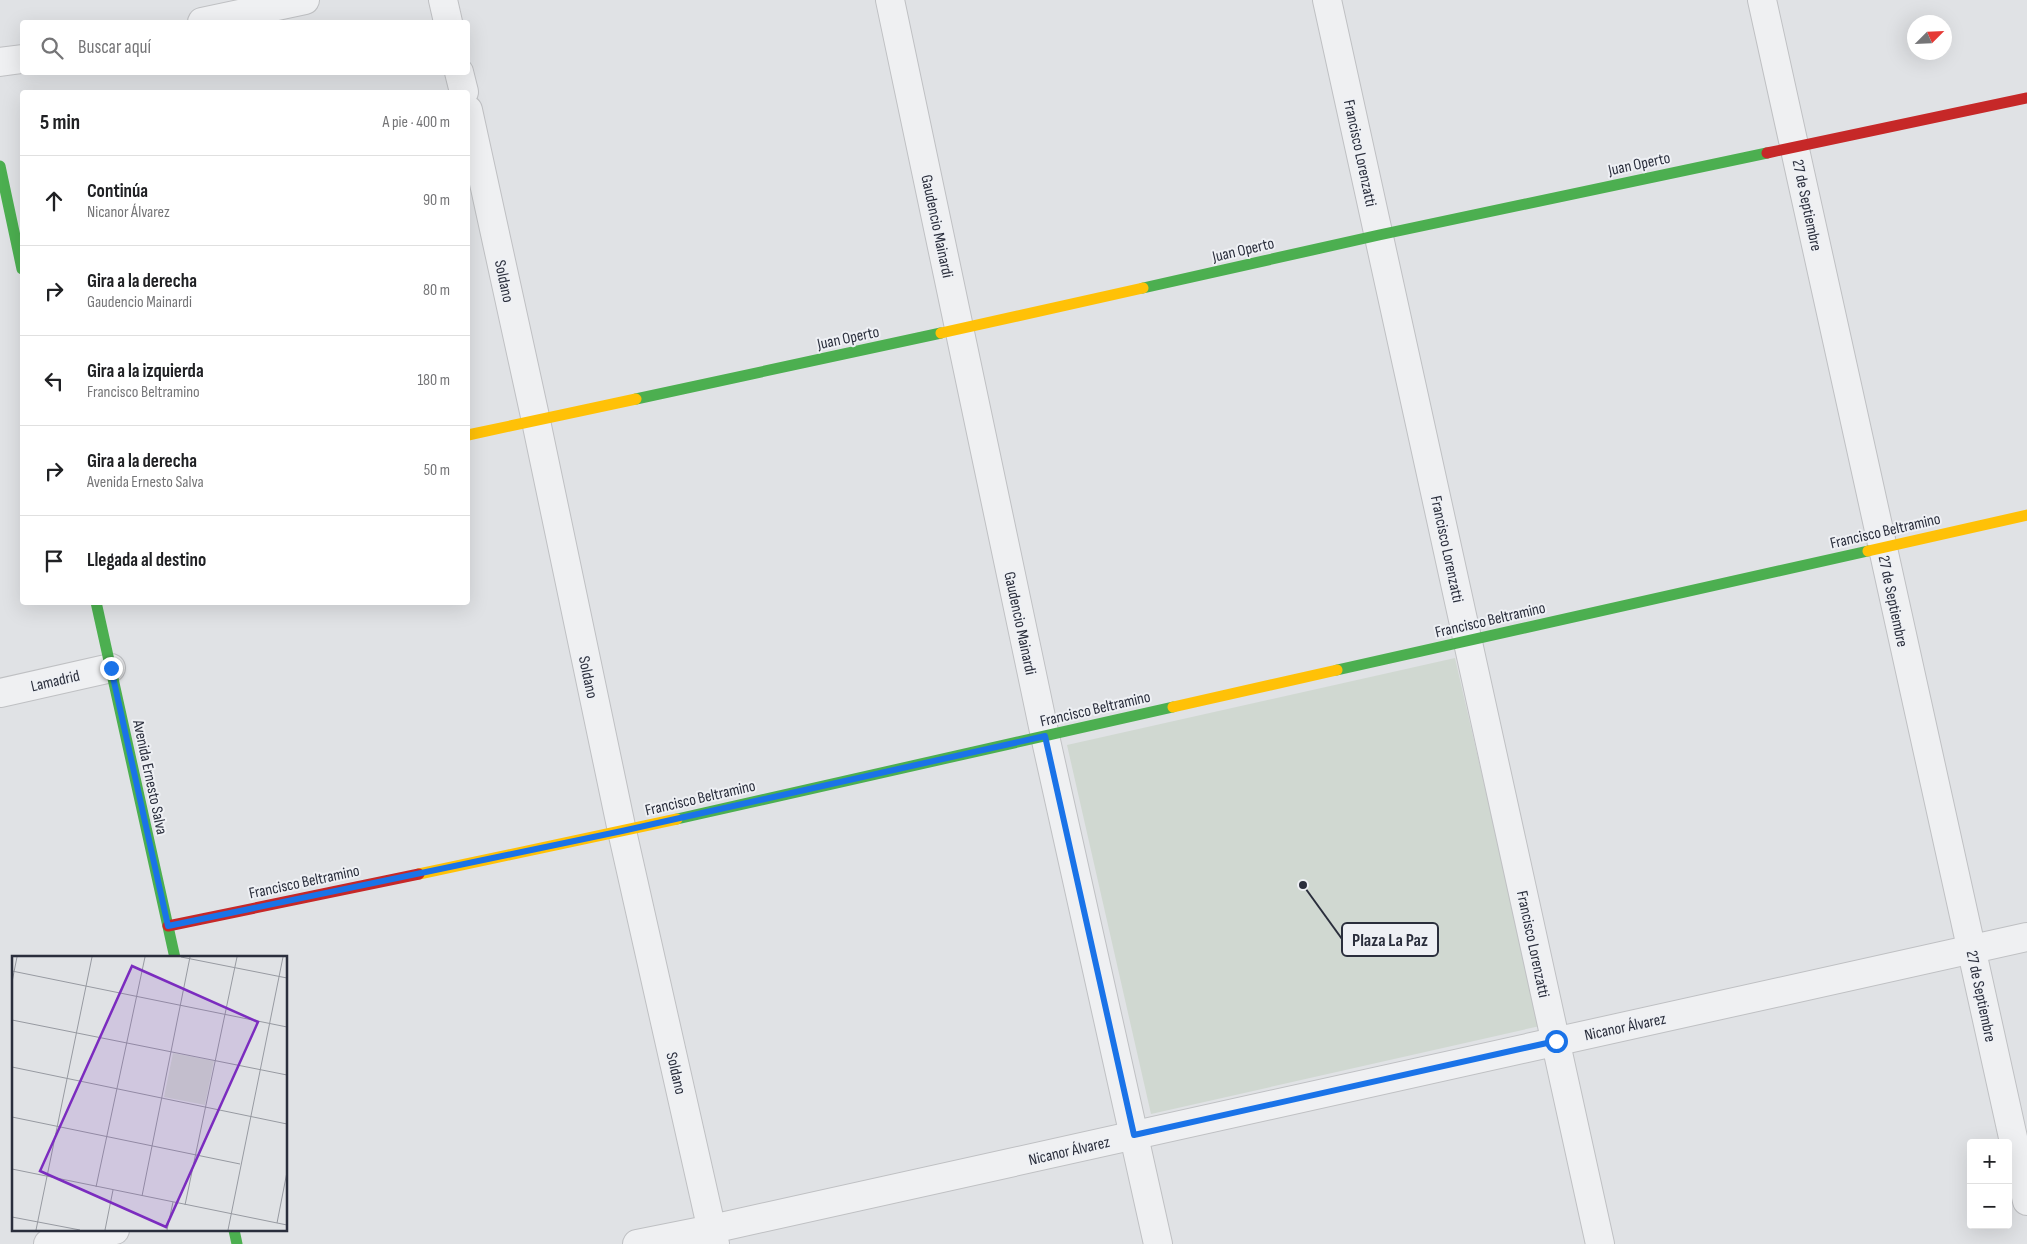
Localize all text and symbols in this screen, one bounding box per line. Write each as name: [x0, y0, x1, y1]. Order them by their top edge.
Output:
north arrow: [1907, 15, 1952, 60]
search box: [20, 20, 470, 75]
icon: search: [38, 34, 66, 62]
text: Buscar aquí: [78, 36, 151, 59]
street label: Francisco Lorenzatti: [1339, 98, 1380, 208]
text: 5 min: [40, 110, 80, 135]
text: A pie · 400 m: [383, 113, 450, 132]
street label: Juan Operto: [1606, 149, 1672, 180]
street label: 27 de Septiembre: [1788, 158, 1826, 253]
street label: Gaudencio Mainardi: [916, 173, 957, 280]
text: Continúa: [87, 180, 148, 203]
icon: ahead: [40, 187, 68, 215]
text: 90 m: [423, 191, 450, 210]
text: Nicanor Álvarez: [87, 203, 170, 222]
street label: Juan Operto: [1210, 234, 1276, 267]
street label: Soldano: [490, 258, 517, 304]
text: Gira a la derecha: [87, 270, 197, 293]
icon: right: [40, 277, 68, 305]
text: 80 m: [423, 281, 450, 300]
text: Gaudencio Mainardi: [87, 293, 192, 312]
street label: Juan Operto: [815, 323, 881, 354]
text: Gira a la izquierda: [87, 360, 204, 383]
icon: left: [40, 367, 68, 395]
text: 180 m: [417, 371, 450, 390]
text: Francisco Beltramino: [87, 383, 200, 402]
text: Gira a la derecha: [87, 450, 197, 473]
icon: right: [40, 457, 68, 485]
text: 50 m: [424, 461, 450, 480]
text: Avenida Ernesto Salva: [87, 473, 204, 492]
street label: Francisco Lorenzatti: [1426, 494, 1467, 604]
street label: Francisco Beltramino: [1828, 510, 1942, 553]
icon: arrive: [40, 547, 68, 575]
text: Llegada al destino: [87, 549, 206, 572]
street label: 27 de Septiembre: [1874, 554, 1912, 649]
street label: Gaudencio Mainardi: [999, 570, 1040, 677]
street label: Francisco Beltramino: [1433, 599, 1547, 642]
street label: Soldano: [574, 654, 601, 700]
route end: [100, 657, 123, 680]
street label: Lamadrid: [29, 667, 82, 696]
street label: Francisco Beltramino: [1038, 688, 1152, 731]
street label: Avenida Ernesto Salva: [128, 717, 171, 836]
street label: Francisco Beltramino: [643, 777, 757, 820]
street label: Francisco Beltramino: [247, 861, 361, 903]
street label: Francisco Lorenzatti: [1512, 889, 1553, 999]
callout: Plaza La Paz: [1342, 923, 1438, 956]
text: Plaza La Paz: [1352, 930, 1428, 951]
street label: 27 de Septiembre: [1962, 949, 2000, 1044]
inset map: [12, 956, 288, 1232]
street label: Nicanor Álvarez: [1583, 1010, 1668, 1045]
route start: [1545, 1030, 1568, 1053]
street label: Soldano: [661, 1050, 690, 1096]
street label: Nicanor Álvarez: [1027, 1133, 1112, 1170]
map controls: [1967, 1139, 2012, 1229]
button: +: [1967, 1139, 2012, 1184]
button: −: [1967, 1184, 2012, 1229]

